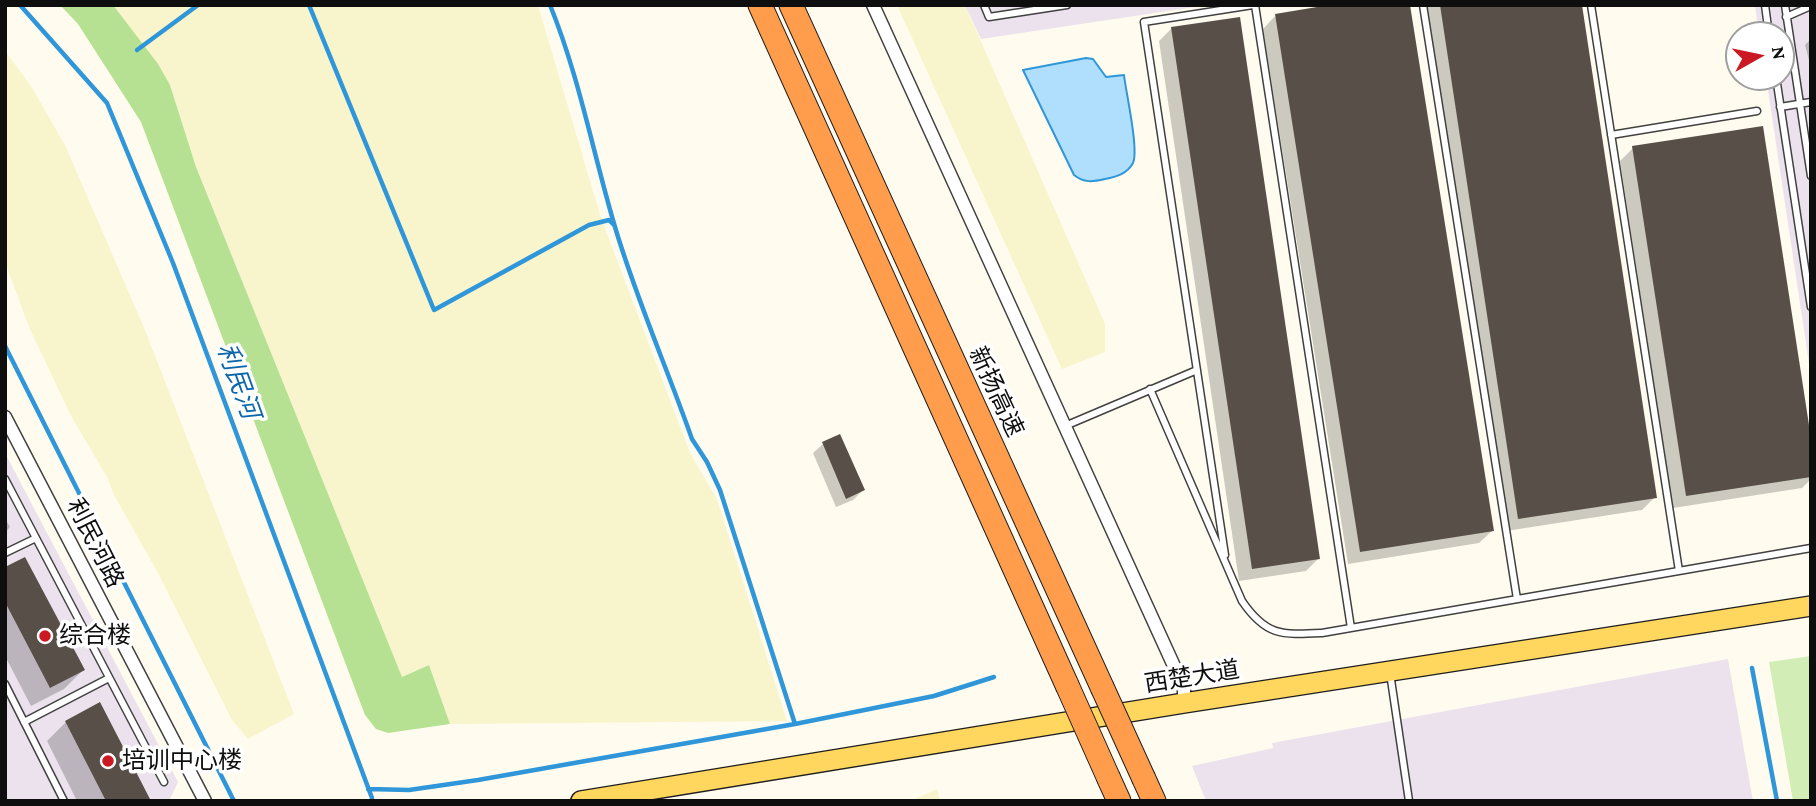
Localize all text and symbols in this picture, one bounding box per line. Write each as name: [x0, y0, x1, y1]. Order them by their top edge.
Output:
north arrow: [1725, 21, 1795, 91]
text: N: [1768, 45, 1791, 61]
water label: 利民河: [210, 339, 266, 423]
street label: 新扬高速: [963, 342, 1029, 442]
street label: 利民河路: [60, 494, 130, 592]
place label: 综合楼: [59, 622, 131, 650]
marker: 综合楼: [37, 628, 53, 644]
street label: 西楚大道: [1142, 655, 1242, 699]
place label: 培训中心楼: [122, 747, 242, 775]
marker: 培训中心楼: [100, 753, 116, 769]

